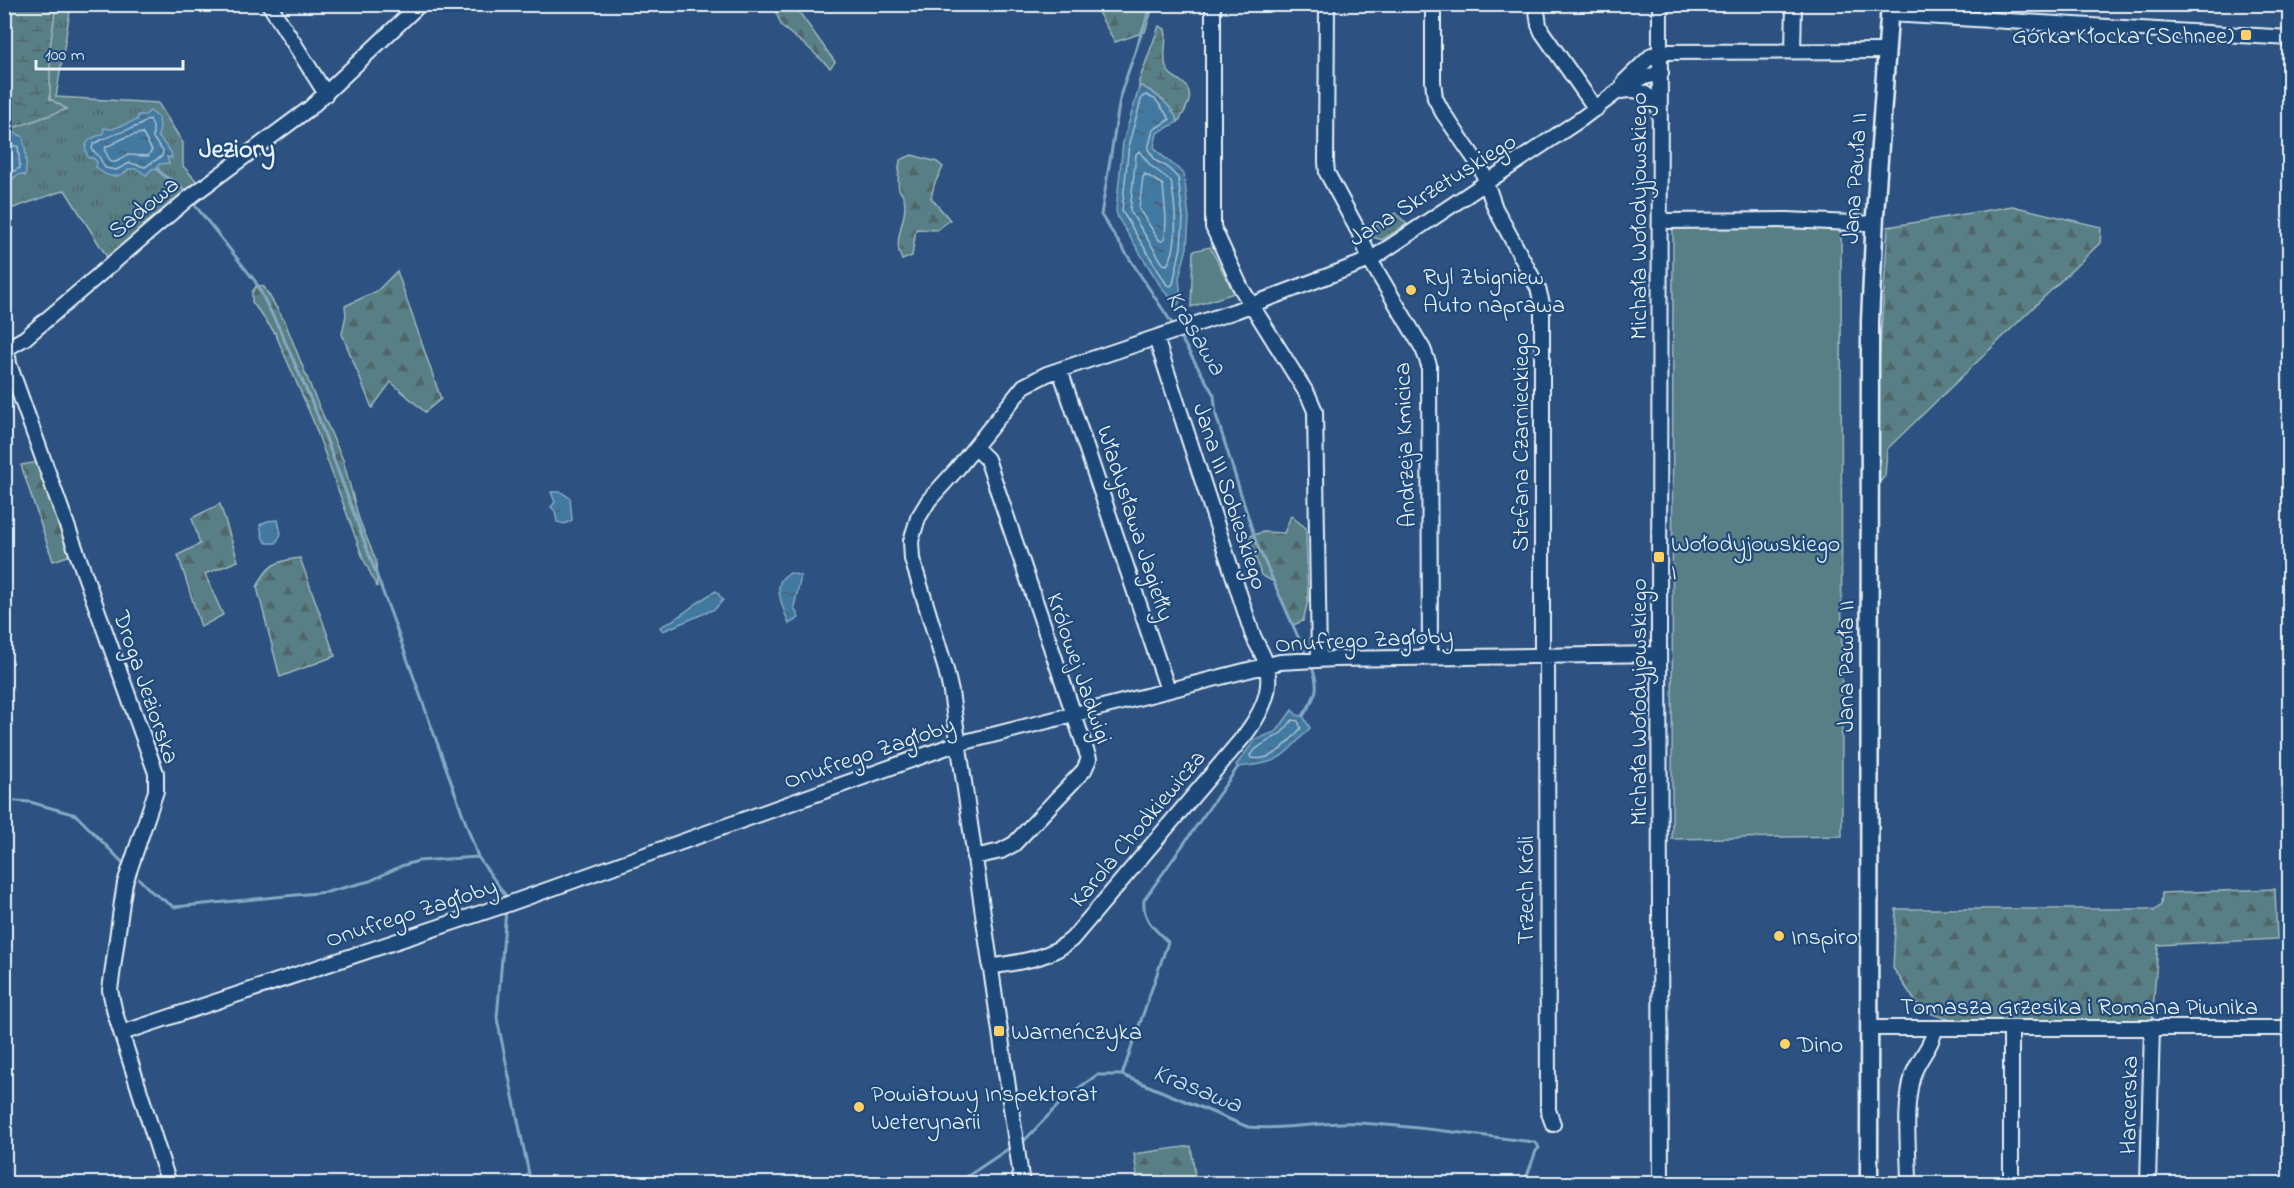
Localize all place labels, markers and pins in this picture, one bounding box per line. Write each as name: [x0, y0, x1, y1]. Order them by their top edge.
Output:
place label: Górka Kłocka (Schnee): [2012, 20, 2234, 55]
marker: Górka Kłocka (Schnee): [2239, 28, 2253, 42]
place label: Ryl Zbigniew Auto naprawa: [1423, 261, 1565, 324]
marker: Ryl Zbigniew Auto naprawa: [1404, 283, 1418, 297]
place label: Wołodyjowskiego I: [1671, 528, 1840, 591]
marker: Wołodyjowskiego I: [1652, 550, 1666, 564]
place label: Inspiro: [1791, 921, 1858, 956]
marker: Inspiro: [1772, 929, 1786, 943]
place label: Warneńczyka: [1011, 1016, 1142, 1052]
marker: Warneńczyka: [992, 1024, 1006, 1038]
place label: Dino: [1796, 1029, 1843, 1064]
marker: Dino: [1778, 1037, 1792, 1051]
place label: Powiatowy Inspektorat Weterynarii: [871, 1078, 1098, 1142]
marker: Powiatowy Inspektorat Weterynarii: [852, 1100, 866, 1114]

